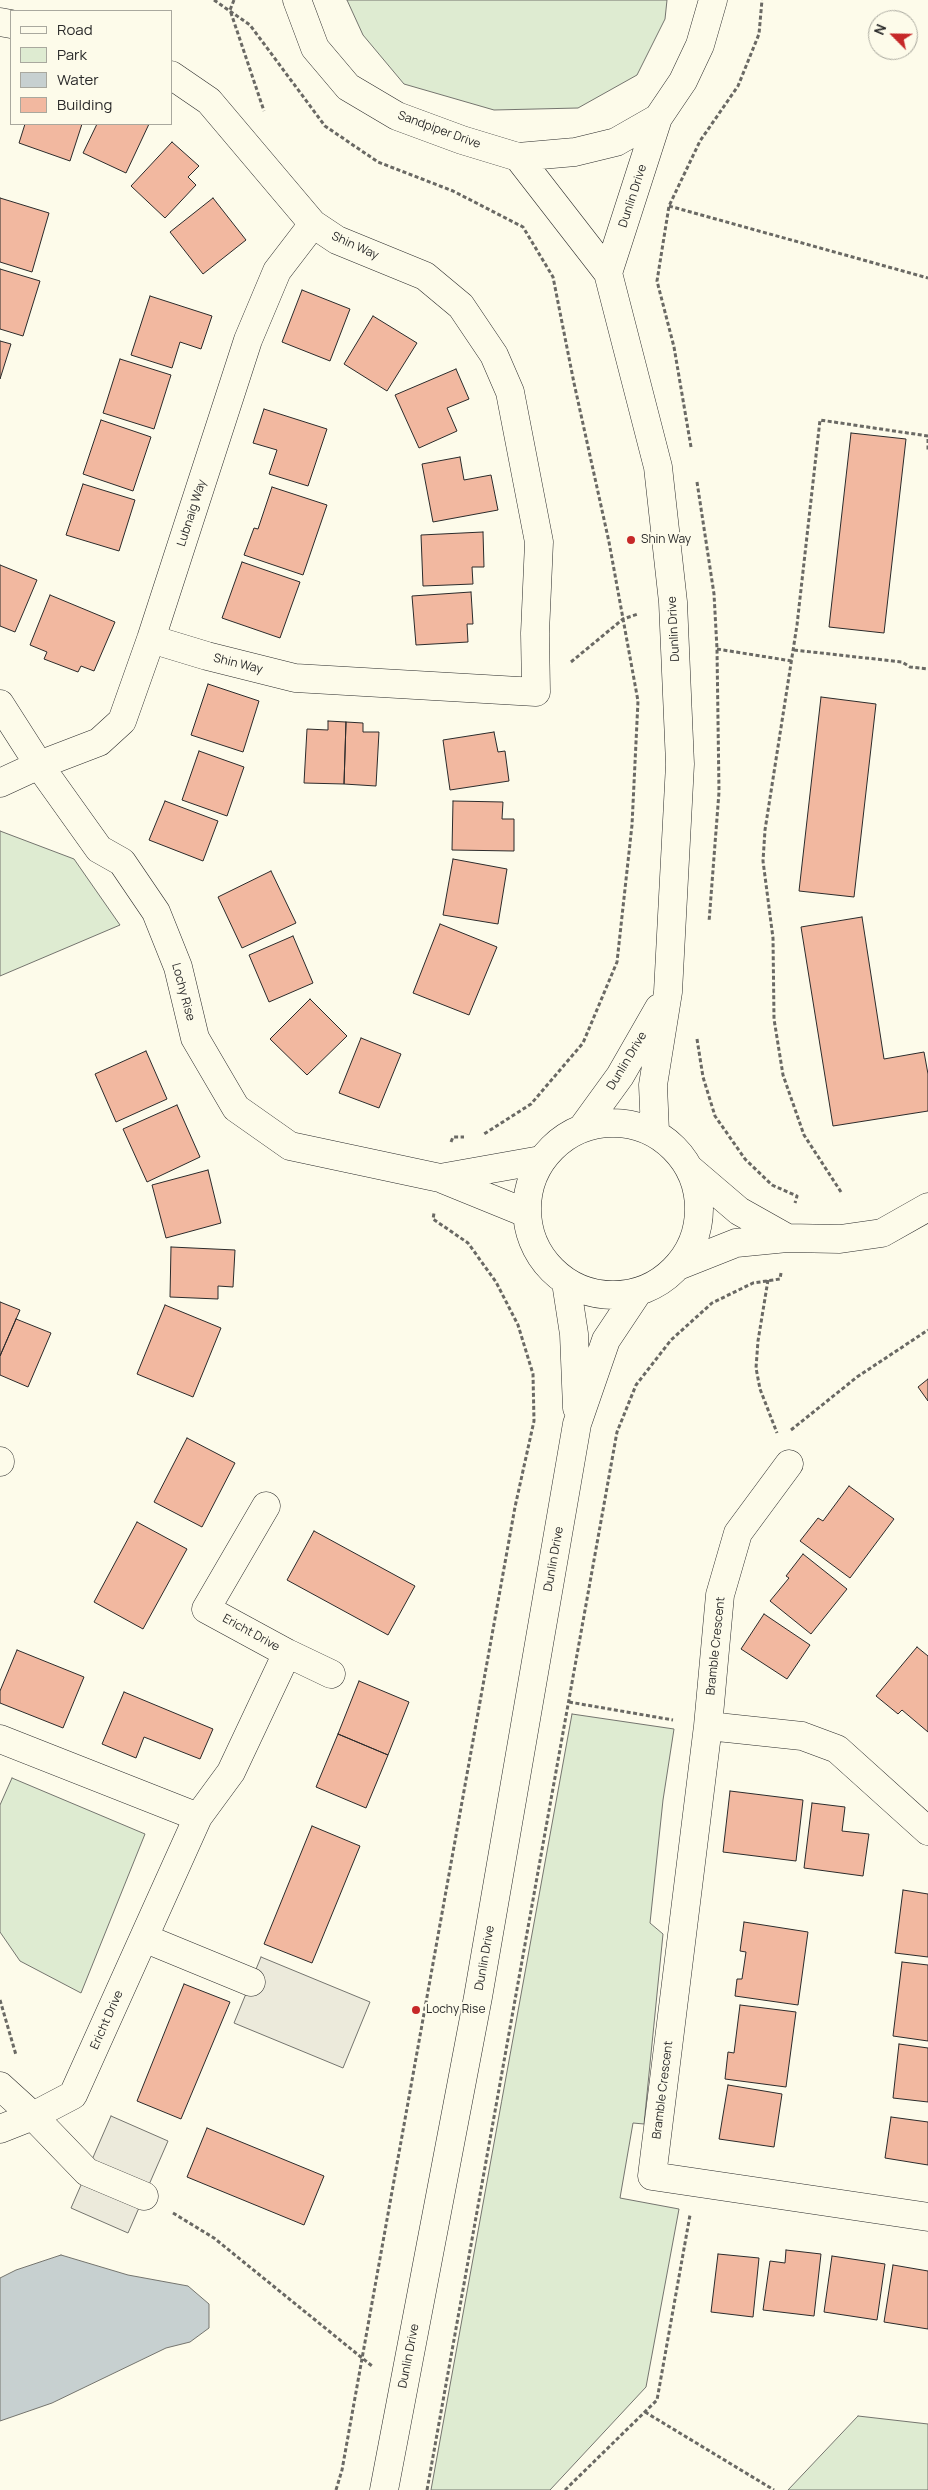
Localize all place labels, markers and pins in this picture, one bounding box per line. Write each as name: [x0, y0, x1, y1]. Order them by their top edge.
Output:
place label: Shin Way: [641, 533, 691, 547]
marker: Shin Way: [625, 534, 637, 546]
place label: Lochy Rise: [426, 2003, 485, 2017]
marker: Lochy Rise: [410, 2004, 422, 2016]

